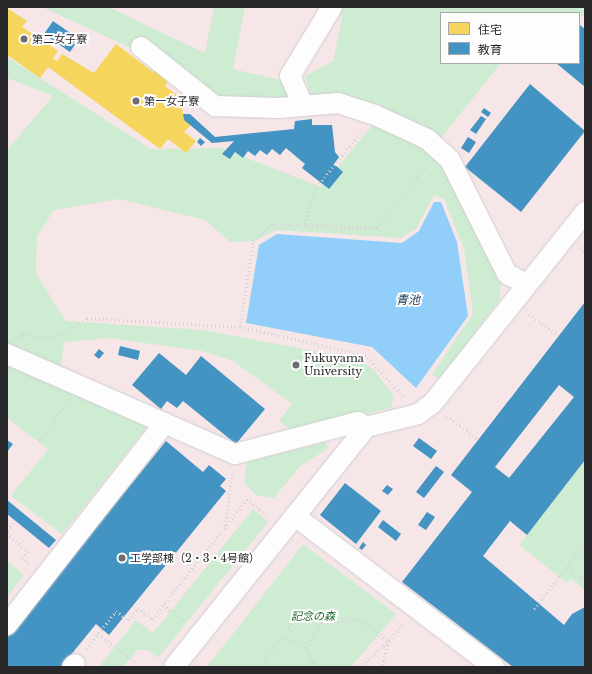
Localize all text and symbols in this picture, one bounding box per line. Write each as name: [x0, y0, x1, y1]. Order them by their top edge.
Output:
legend: [440, 12, 580, 64]
text: 住宅: [478, 22, 502, 37]
place label: 第二女子寮: [32, 32, 87, 46]
marker: 第二女子寮: [19, 34, 29, 44]
text: 教育: [478, 42, 502, 57]
place label: 第一女子寮: [144, 94, 199, 108]
marker: 第一女子寮: [131, 96, 141, 106]
water label: 青池: [396, 293, 420, 307]
place label: Fukuyama University: [304, 352, 364, 378]
marker: Fukuyama University: [291, 360, 301, 370]
place label: 工学部棟（2・3・4号館）: [130, 551, 260, 565]
marker: 工学部棟（2・3・4号館）: [117, 553, 127, 563]
park label: 記念の森: [291, 609, 335, 623]

